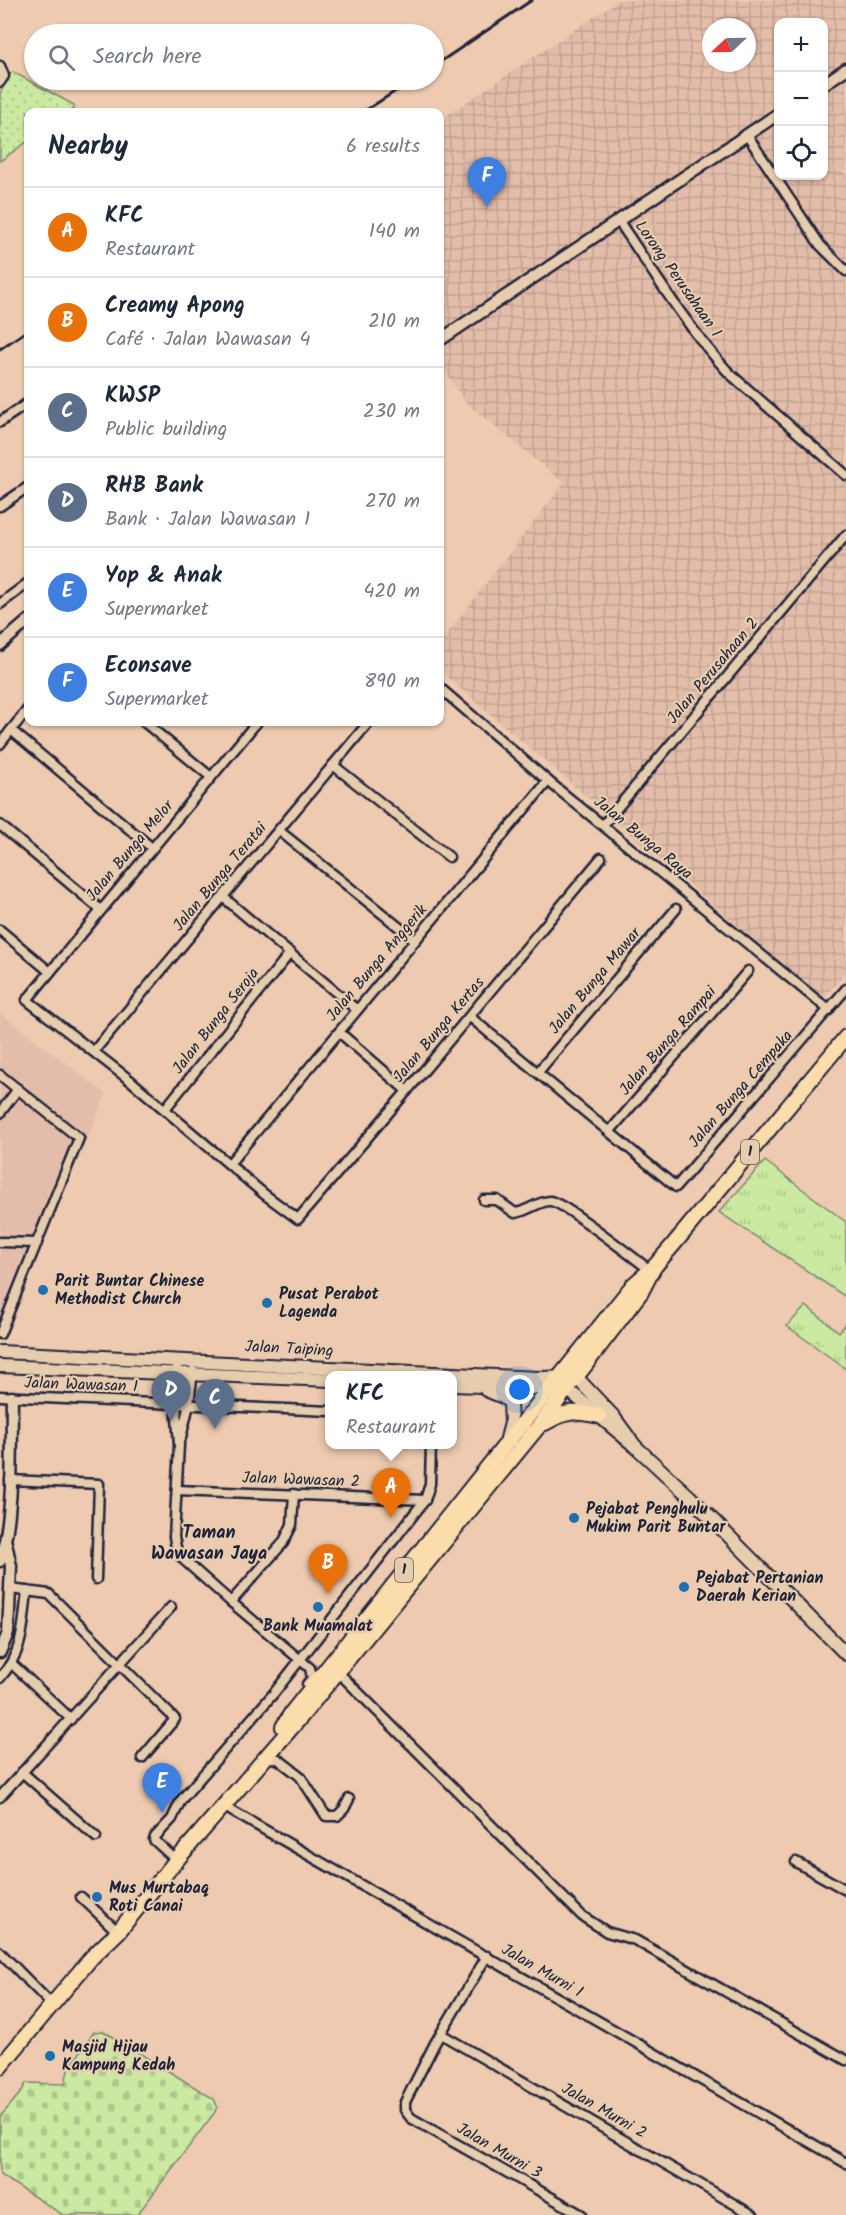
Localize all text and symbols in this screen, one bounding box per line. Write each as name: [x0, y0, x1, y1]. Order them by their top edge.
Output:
north arrow: [702, 18, 756, 72]
map controls: [774, 18, 828, 180]
button: +: [774, 18, 828, 72]
search box: [24, 24, 444, 90]
text: Search here: [93, 40, 201, 75]
icon: search: [45, 41, 78, 74]
button: −: [774, 72, 828, 126]
text: Nearby: [48, 126, 128, 168]
button: locate: [774, 126, 828, 180]
text: 6 results: [346, 131, 420, 163]
pin: F: [468, 158, 506, 207]
text: KFC: [105, 199, 144, 234]
street label: Lorong Perusahaan 1: [628, 215, 728, 343]
text: A: [61, 216, 74, 248]
text: 140 m: [369, 216, 420, 248]
text: Restaurant: [105, 234, 195, 266]
text: Creamy Apong: [105, 289, 245, 324]
text: B: [61, 306, 74, 338]
text: 210 m: [368, 306, 420, 338]
text: Café · Jalan Wawasan 4: [105, 324, 311, 356]
text: KWSP: [105, 379, 160, 414]
text: C: [61, 396, 74, 428]
text: 230 m: [363, 396, 420, 428]
text: Public building: [105, 414, 227, 446]
text: RHB Bank: [105, 469, 203, 504]
text: D: [61, 486, 74, 518]
text: 270 m: [365, 486, 420, 518]
text: Bank · Jalan Wawasan 1: [105, 504, 310, 536]
text: Yop & Anak: [105, 559, 222, 594]
text: E: [62, 576, 73, 608]
text: 420 m: [363, 576, 420, 608]
text: Supermarket: [105, 594, 208, 626]
street label: Jalan Perusahaan 2: [661, 612, 765, 730]
text: Econsave: [105, 649, 192, 684]
text: F: [62, 666, 73, 698]
text: 890 m: [364, 666, 420, 698]
text: Supermarket: [105, 684, 208, 716]
street label: Jalan Bunga Raya: [588, 790, 698, 886]
street label: Jalan Bunga Melor: [80, 794, 181, 907]
street label: Jalan Bunga Teratai: [167, 816, 274, 937]
street label: Jalan Bunga Anggerik: [320, 898, 434, 1027]
street label: Jalan Bunga Mawar: [543, 921, 648, 1040]
street label: Jalan Bunga Seroja: [166, 962, 266, 1080]
street label: Jalan Bunga Kertas: [387, 971, 491, 1089]
street label: Jalan Bunga Rampai: [613, 980, 723, 1101]
street label: Jalan Bunga Cempaka: [683, 1025, 799, 1153]
road number: 1: [741, 1140, 759, 1164]
place label: Parit Buntar Chinese Methodist Church: [55, 1269, 204, 1312]
place label: Pusat Perabot Lagenda: [279, 1282, 379, 1325]
marker: Parit Buntar Chinese Methodist Church: [36, 1283, 50, 1297]
marker: Pusat Perabot Lagenda: [260, 1296, 274, 1310]
street label: Jalan Taiping: [244, 1334, 334, 1364]
street label: Jalan Wawasan 1: [24, 1371, 138, 1399]
popup: [325, 1371, 457, 1449]
pin: D: [152, 1372, 190, 1421]
your location: [505, 1375, 534, 1404]
text: KFC: [346, 1377, 385, 1412]
pin: C: [196, 1380, 234, 1429]
text: Restaurant: [346, 1412, 436, 1444]
street label: Jalan Wawasan 2: [241, 1465, 361, 1495]
pin: A: [372, 1468, 410, 1518]
place label: Pejabat Penghulu Mukim Parit Buntar: [586, 1497, 726, 1540]
marker: Pejabat Penghulu Mukim Parit Buntar: [567, 1511, 581, 1525]
district label: Taman Wawasan Jaya: [151, 1519, 267, 1569]
pin: B: [308, 1544, 348, 1594]
road number: 1: [395, 1558, 413, 1582]
place label: Pejabat Pertanian Daerah Kerian: [696, 1566, 823, 1609]
marker: Pejabat Pertanian Daerah Kerian: [677, 1580, 691, 1594]
marker: Bank Muamalat: [311, 1600, 325, 1614]
place label: Bank Muamalat: [263, 1614, 374, 1639]
pin: E: [142, 1764, 182, 1813]
place label: Mus Murtabaq Roti Canai: [109, 1876, 209, 1919]
marker: Mus Murtabaq Roti Canai: [90, 1890, 104, 1904]
street label: Jalan Murni 1: [496, 1937, 588, 2005]
place label: Masjid Hijau Kampung Kedah: [62, 2035, 175, 2078]
marker: Masjid Hijau Kampung Kedah: [43, 2049, 57, 2063]
street label: Jalan Murni 2: [557, 2076, 651, 2146]
street label: Jalan Murni 3: [452, 2116, 546, 2186]

